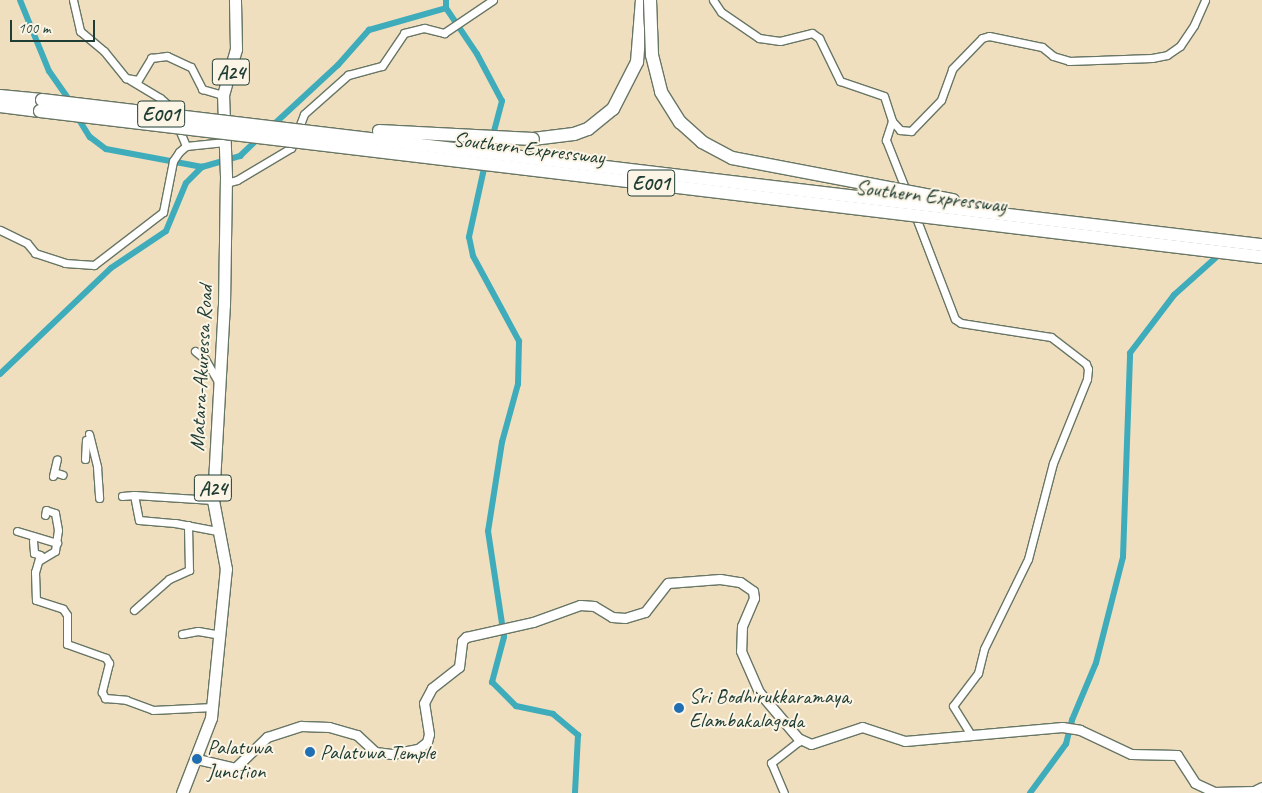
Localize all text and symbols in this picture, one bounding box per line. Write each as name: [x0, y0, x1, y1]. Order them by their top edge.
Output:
scale bar: [12, 10, 98, 42]
text: 100 m: [18, 19, 50, 38]
road number: A24: [211, 54, 251, 90]
road number: E001: [136, 96, 186, 132]
street label: Southern Expressway: [452, 126, 606, 170]
road number: E001: [626, 166, 676, 200]
street label: Southern Expressway: [854, 174, 1008, 218]
street label: Matara-Akuressa Road: [184, 284, 218, 452]
road number: A24: [193, 470, 233, 506]
place label: Sri Bodhirukkaramaya, Elambakalagoda: [689, 683, 852, 733]
marker: Sri Bodhirukkaramaya, Elambakalagoda: [673, 702, 685, 714]
place label: Palatuwa Junction: [207, 734, 272, 784]
place label: Palatuwa Temple: [320, 739, 435, 765]
marker: Palatuwa Temple: [304, 746, 316, 758]
marker: Palatuwa Junction: [191, 753, 203, 765]

